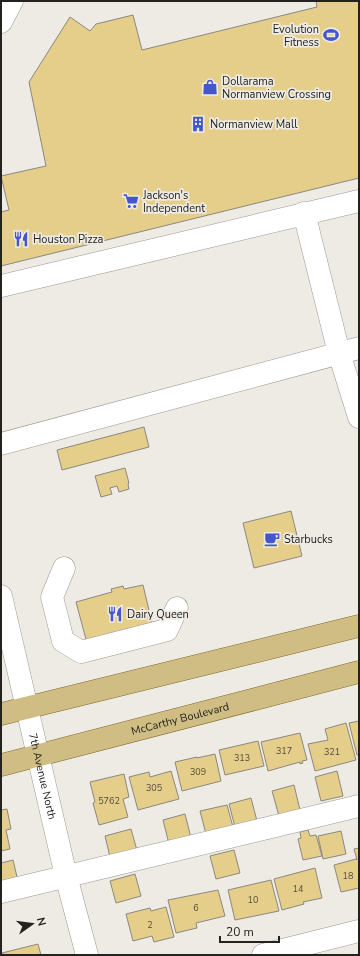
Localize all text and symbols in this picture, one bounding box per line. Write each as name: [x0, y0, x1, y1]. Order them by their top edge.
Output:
place label: Evolution Fitness: [273, 22, 319, 50]
sports icon: Evolution Fitness: [322, 26, 340, 44]
place label: Dollarama Normanview Crossing: [222, 74, 331, 102]
shop icon: Dollarama Normanview Crossing: [201, 78, 219, 96]
building icon: Normanview Mall: [189, 115, 207, 133]
place label: Normanview Mall: [210, 117, 298, 132]
place label: Jackson's Independent: [142, 188, 205, 216]
supermarket icon: Jackson's Independent: [122, 192, 140, 210]
restaurant icon: Houston Pizza: [12, 230, 30, 248]
place label: Houston Pizza: [33, 232, 104, 247]
cafe icon: Starbucks: [263, 530, 281, 548]
place label: Starbucks: [284, 532, 333, 547]
restaurant icon: Dairy Queen: [106, 605, 124, 623]
place label: Dairy Queen: [127, 607, 189, 622]
street label: McCarthy Boulevard: [130, 699, 231, 739]
street label: 7th Avenue North: [25, 732, 60, 821]
house number: 317: [276, 745, 292, 757]
house number: 321: [324, 746, 340, 758]
house number: 313: [234, 752, 250, 764]
house number: 309: [190, 766, 206, 778]
house number: 305: [146, 782, 162, 794]
house number: 5762: [98, 795, 120, 807]
house number: 18: [343, 870, 353, 882]
house number: 14: [293, 883, 304, 895]
house number: 10: [248, 894, 258, 906]
house number: 6: [193, 902, 199, 914]
north arrow: [12, 904, 52, 944]
text: N: [33, 916, 49, 928]
scale bar: [220, 918, 279, 944]
house number: 2: [147, 919, 153, 931]
text: 20 m: [226, 924, 254, 940]

